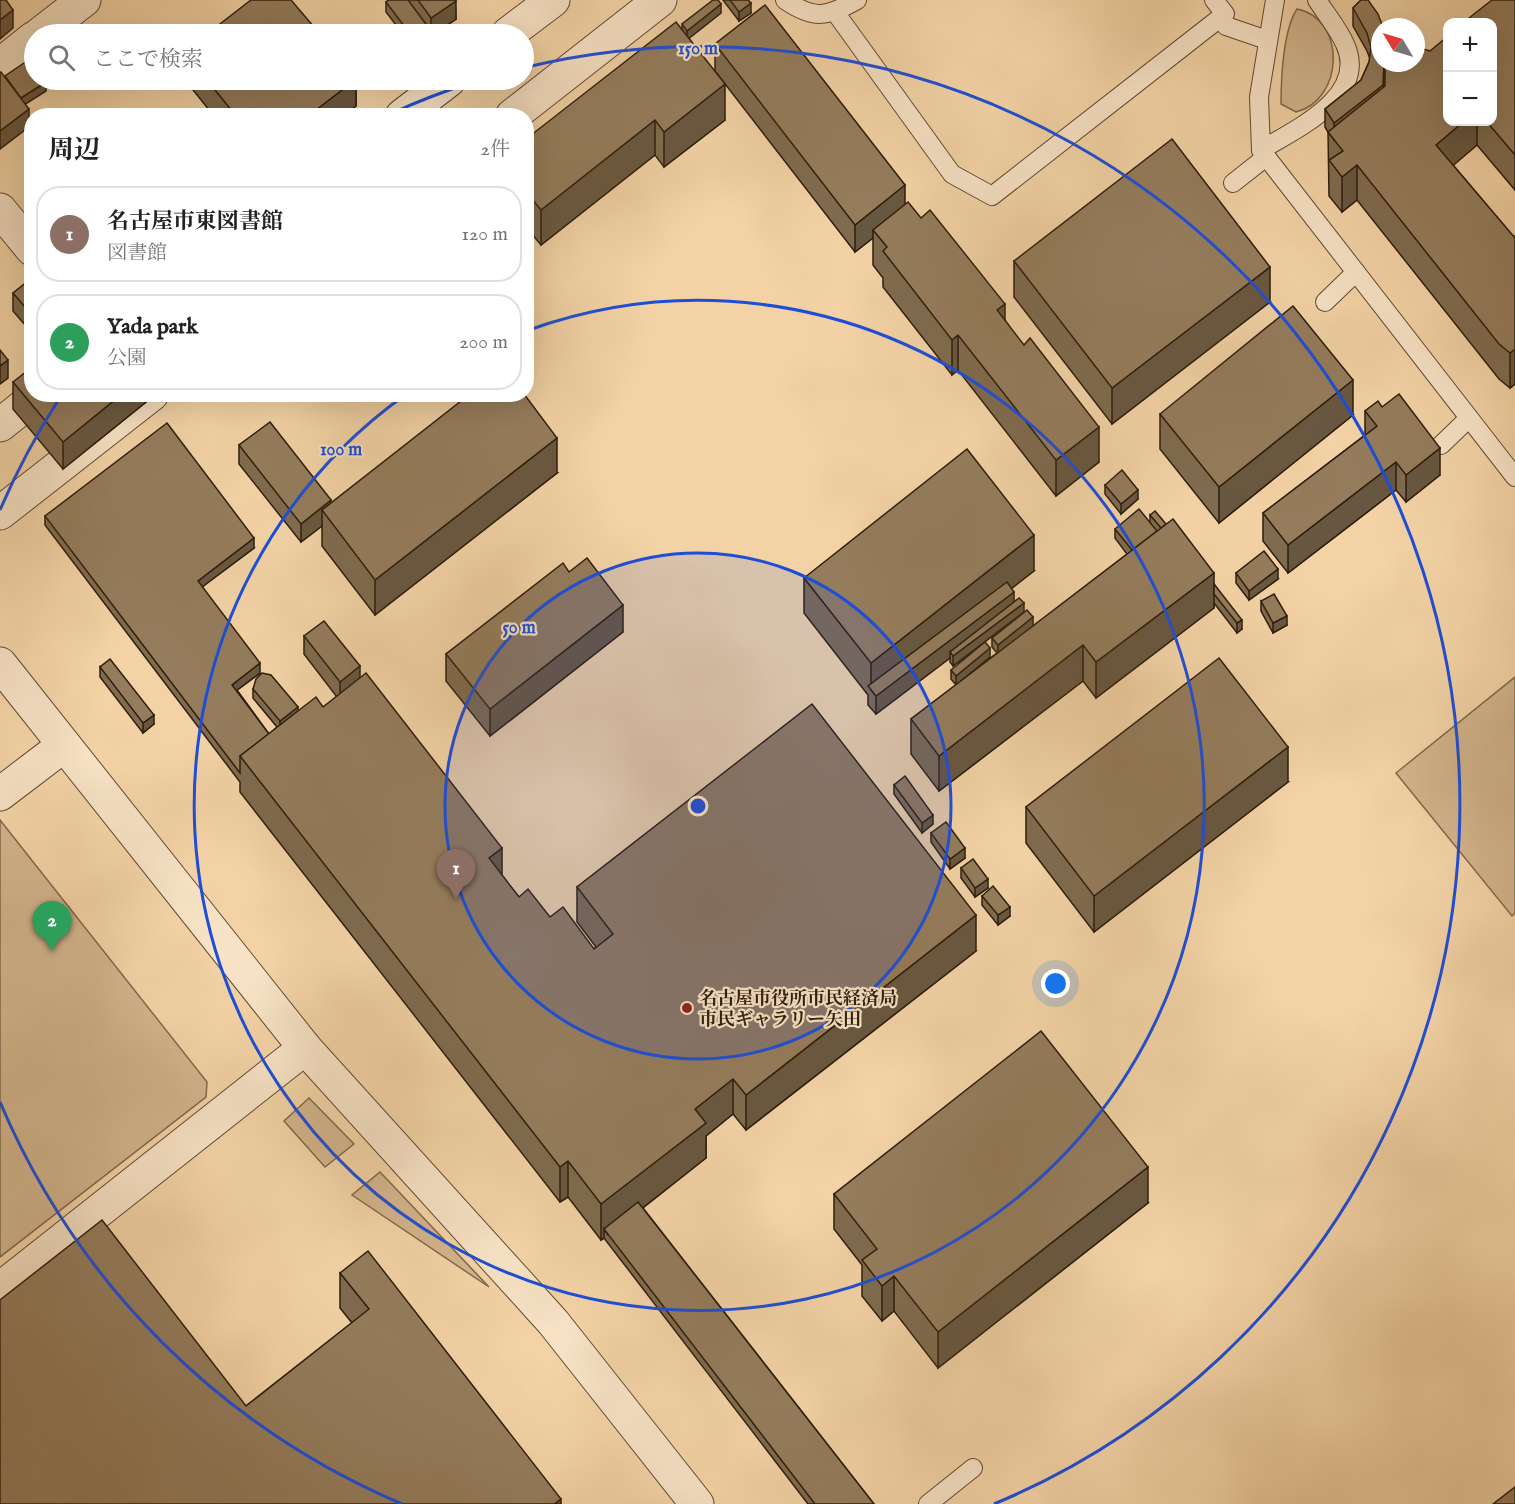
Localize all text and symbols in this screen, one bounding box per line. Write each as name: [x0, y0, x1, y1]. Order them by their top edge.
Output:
north arrow: [1371, 18, 1425, 72]
map controls: [1443, 18, 1497, 126]
button: +: [1443, 18, 1497, 72]
search box: [24, 24, 534, 90]
text: 150 m: [678, 38, 718, 61]
icon: search: [45, 41, 78, 74]
text: ここで検索: [93, 46, 203, 74]
button: −: [1443, 72, 1497, 126]
text: 周辺: [48, 134, 100, 167]
text: 2件: [481, 137, 510, 162]
text: 名古屋市東図書館: [107, 208, 283, 236]
text: 1: [66, 222, 73, 247]
text: 120 m: [462, 222, 508, 247]
text: 図書館: [107, 241, 167, 266]
text: Yada park: [107, 313, 198, 341]
text: 2: [65, 330, 74, 355]
text: 200 m: [459, 330, 508, 355]
text: 公園: [107, 346, 147, 371]
text: 100 m: [320, 439, 362, 462]
text: 50 m: [502, 617, 536, 640]
centre of rings: [688, 796, 708, 816]
pin: 1: [436, 850, 476, 899]
pin: 2: [32, 902, 72, 951]
your location: [1041, 969, 1070, 998]
place label: 名古屋市役所市民経済局 市民ギャラリー矢田: [699, 988, 897, 1032]
marker: 名古屋市役所市民経済局 市民ギャラリー矢田: [680, 1001, 694, 1015]

